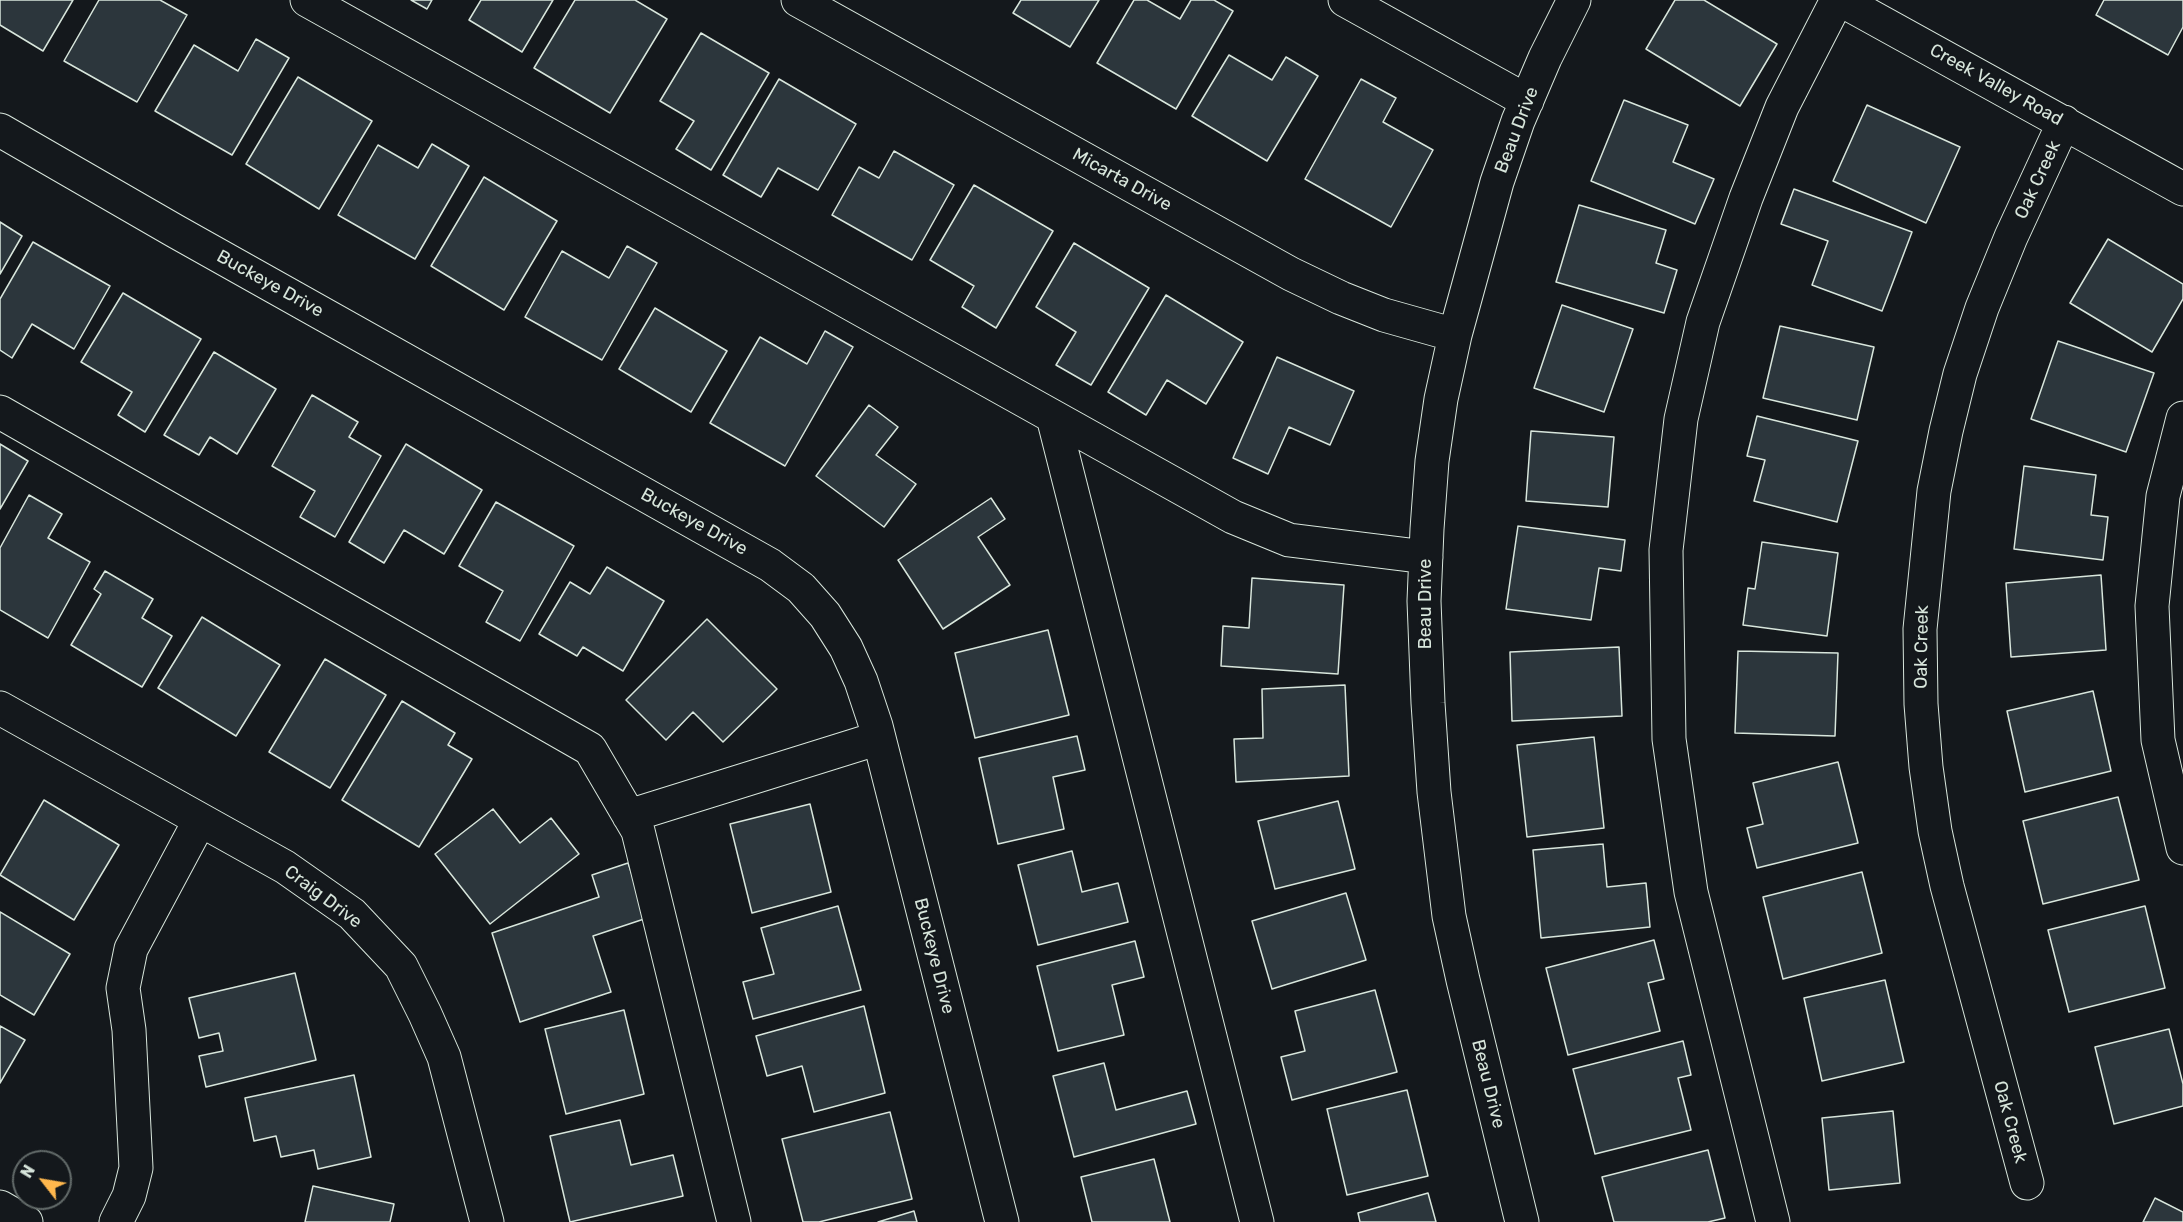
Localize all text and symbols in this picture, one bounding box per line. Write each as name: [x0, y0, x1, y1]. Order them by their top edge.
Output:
street label: Creek Valley Road: [1926, 40, 2066, 130]
street label: Beau Drive: [1491, 84, 1543, 176]
street label: Oak Creek: [2010, 137, 2066, 223]
street label: Micarta Drive: [1069, 144, 1175, 216]
street label: Buckeye Drive: [213, 246, 327, 322]
street label: Buckeye Drive: [637, 484, 751, 560]
street label: Beau Drive: [1415, 559, 1437, 649]
street label: Oak Creek: [1910, 605, 1934, 689]
street label: Craig Drive: [280, 861, 366, 933]
street label: Buckeye Drive: [909, 896, 959, 1016]
street label: Beau Drive: [1467, 1037, 1509, 1131]
street label: Oak Creek: [1989, 1079, 2031, 1165]
north arrow: [12, 1150, 72, 1210]
text: N: [17, 1162, 39, 1181]

